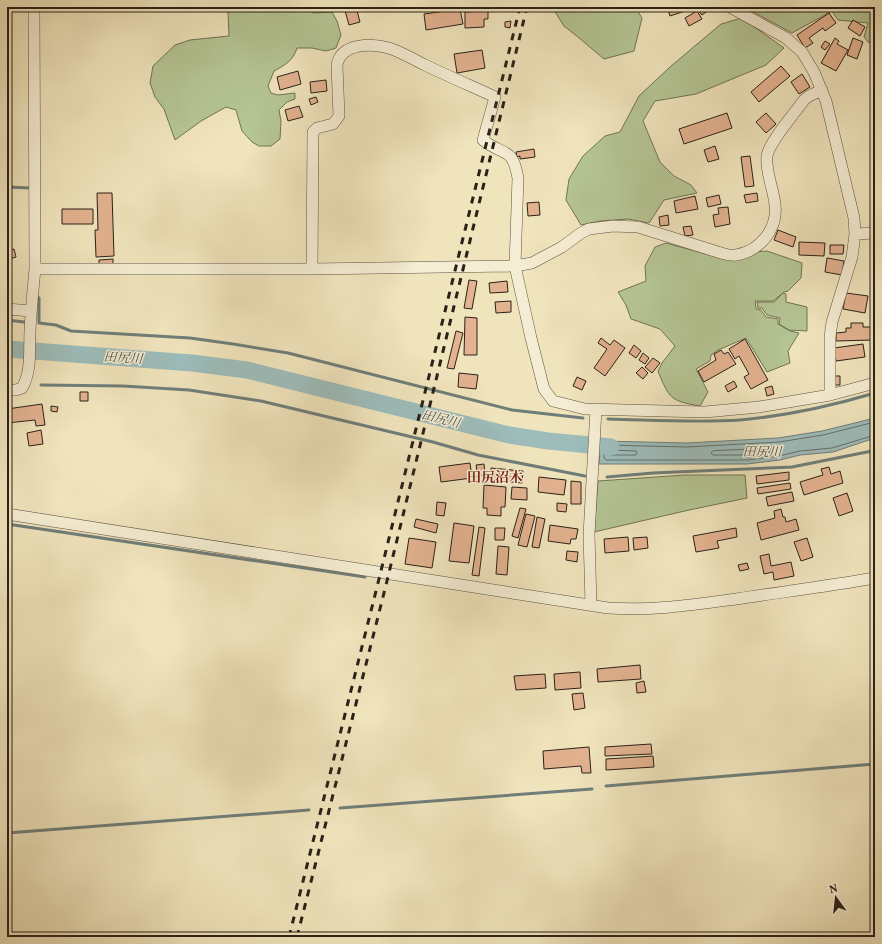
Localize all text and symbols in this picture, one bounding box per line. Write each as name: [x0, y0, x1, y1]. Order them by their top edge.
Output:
water label: 田尻川: [103, 349, 145, 369]
water label: 田尻川: [419, 406, 464, 434]
water label: 田尻川: [742, 444, 784, 462]
district label: 田尻沼木: [467, 469, 523, 488]
north arrow: [816, 878, 856, 918]
text: N: [828, 882, 840, 898]

